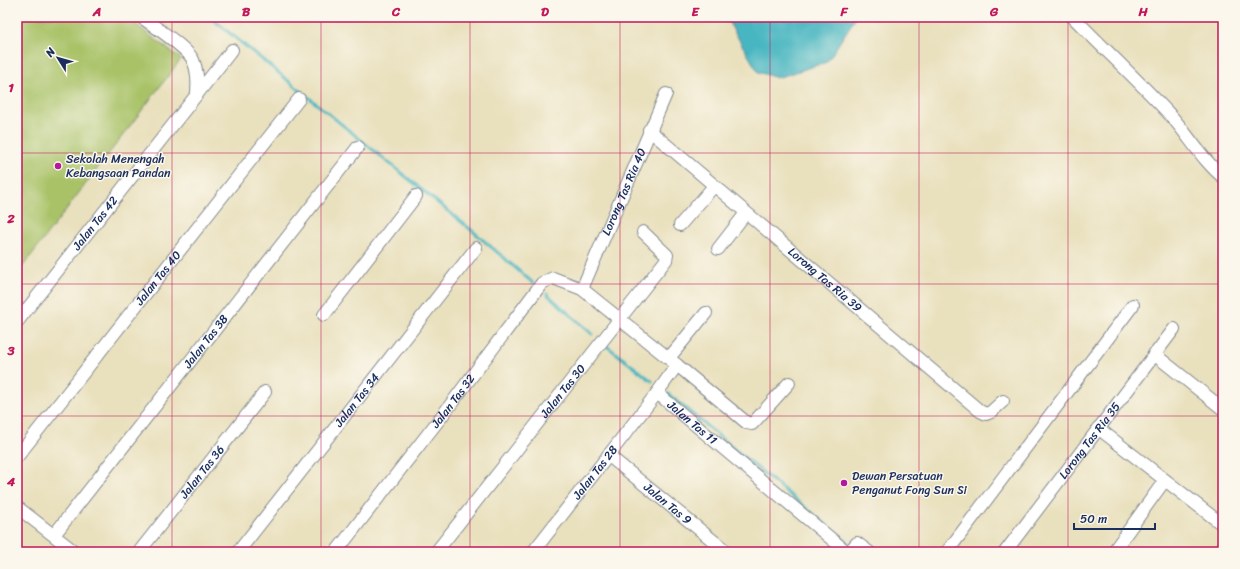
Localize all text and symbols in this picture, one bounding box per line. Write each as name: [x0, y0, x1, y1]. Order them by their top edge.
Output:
text: A: [92, 0, 101, 23]
text: B: [242, 0, 251, 23]
text: C: [391, 0, 401, 23]
text: D: [541, 0, 549, 23]
text: E: [691, 0, 700, 23]
text: F: [839, 0, 848, 23]
text: G: [989, 0, 999, 23]
text: H: [1137, 0, 1148, 23]
north arrow: [38, 38, 78, 78]
text: N: [40, 43, 61, 62]
text: 1: [8, 76, 14, 99]
street label: Lorong Tas Ria 40: [595, 144, 653, 239]
place label: Sekolah Menengah Kebangsaan Pandan: [66, 148, 171, 184]
marker: Sekolah Menengah Kebangsaan Pandan: [53, 161, 63, 171]
street label: Jalan Tas 42: [66, 191, 124, 256]
text: 2: [6, 207, 15, 230]
street label: Lorong Tas Ria 39: [783, 241, 867, 318]
street label: Jalan Tas 40: [129, 245, 187, 311]
street label: Jalan Tas 38: [177, 309, 234, 374]
text: 3: [6, 339, 15, 362]
street label: Jalan Tas 30: [534, 359, 592, 424]
street label: Jalan Tas 34: [328, 368, 386, 433]
street label: Jalan Tas 32: [424, 369, 481, 434]
street label: Jalan Tas 11: [661, 394, 723, 450]
street label: Lorong Tas Ria 35: [1053, 397, 1126, 484]
street label: Jalan Tas 36: [173, 440, 231, 504]
street label: Jalan Tas 28: [566, 440, 624, 505]
place label: Dewan Persatuan Penganut Fong Sun Si: [852, 465, 968, 501]
text: 4: [6, 470, 16, 493]
street label: Jalan Tas 9: [638, 476, 697, 530]
marker: Dewan Persatuan Penganut Fong Sun Si: [839, 478, 849, 488]
scale bar: [1074, 505, 1155, 531]
text: 50 m: [1080, 508, 1107, 530]

